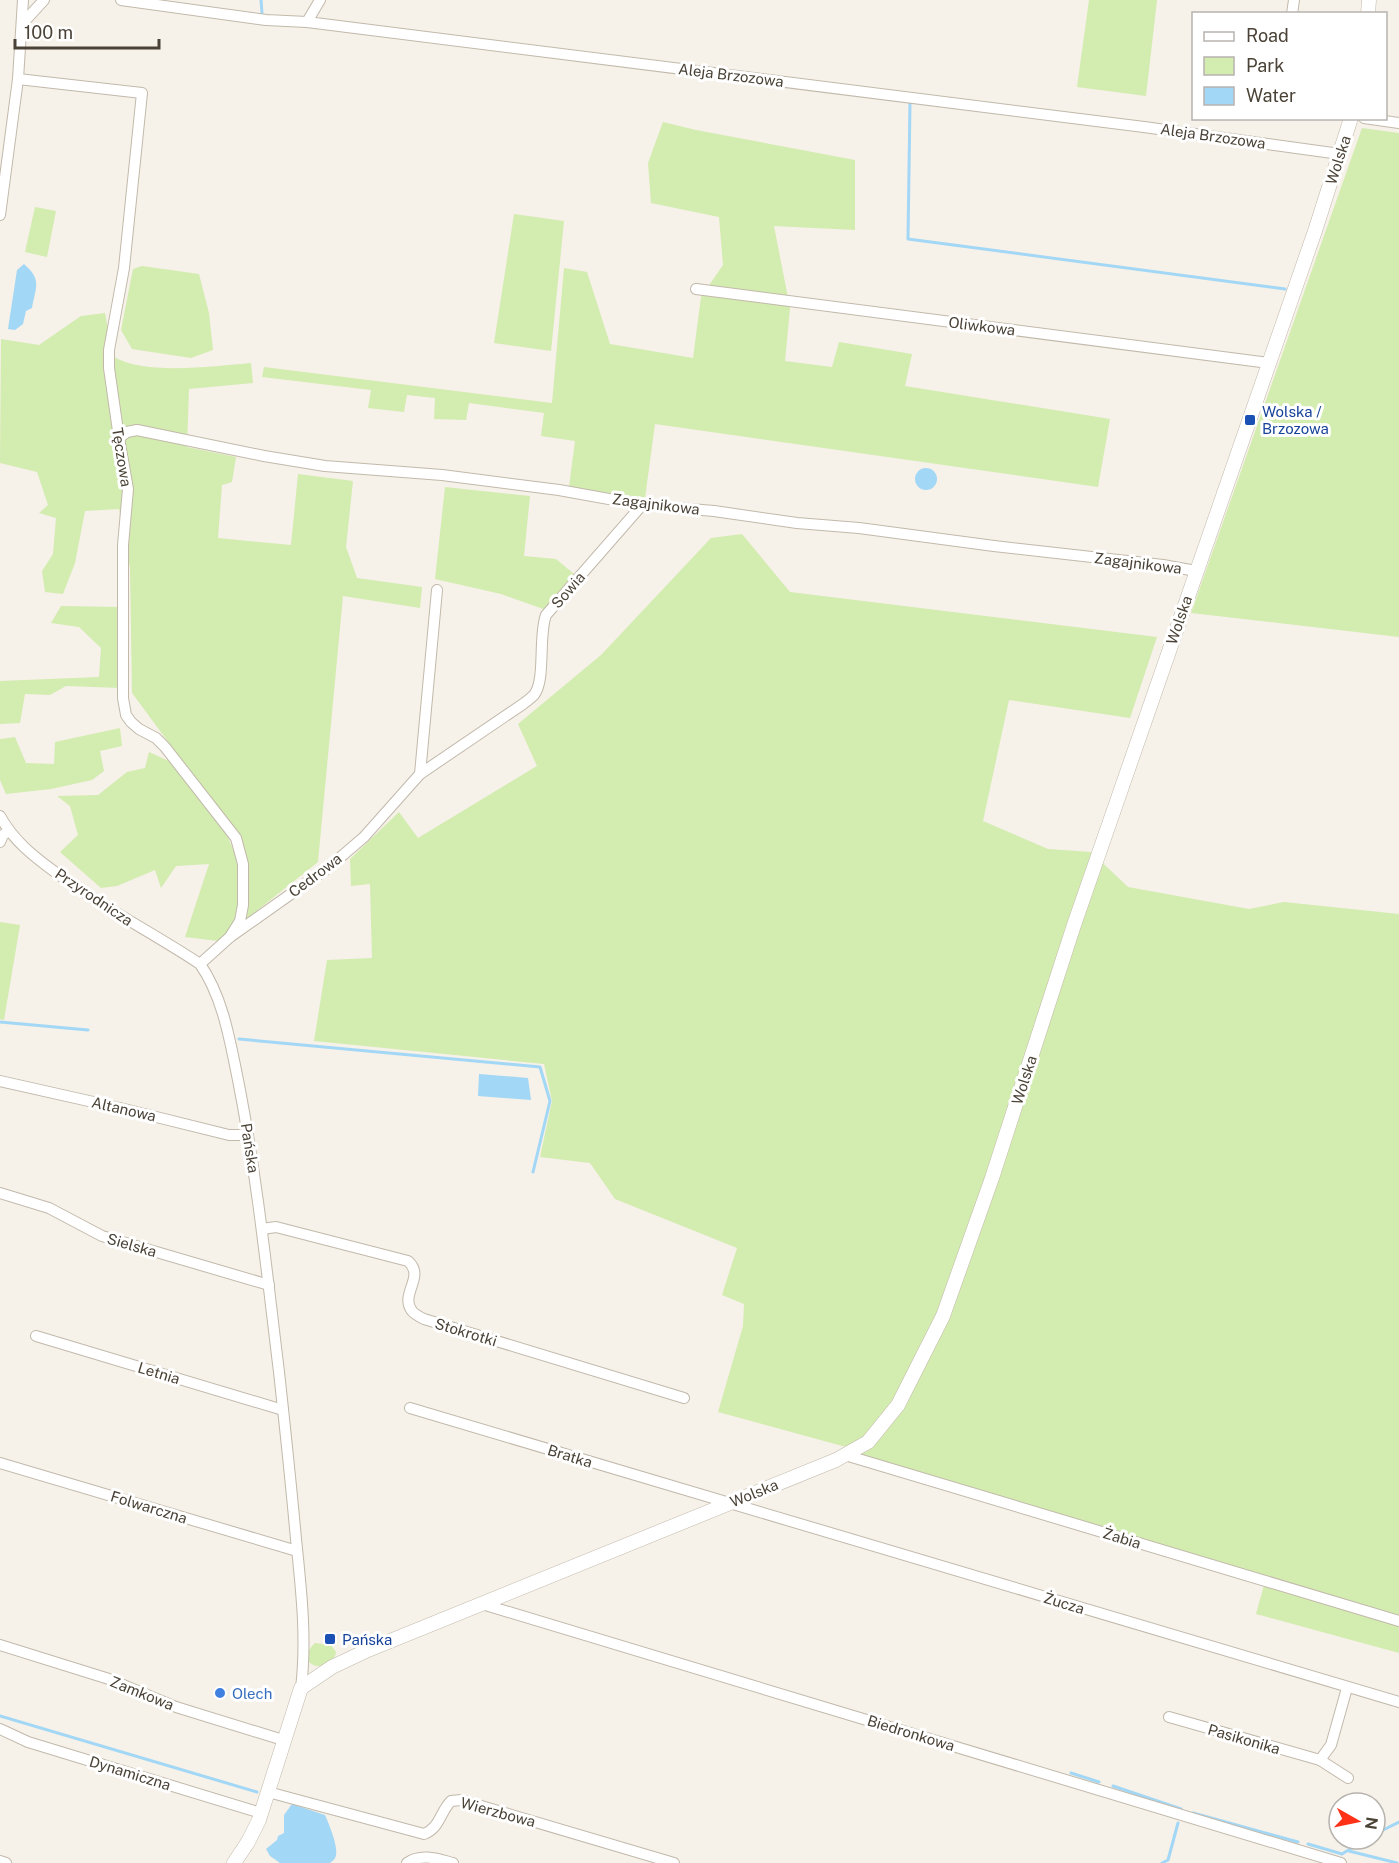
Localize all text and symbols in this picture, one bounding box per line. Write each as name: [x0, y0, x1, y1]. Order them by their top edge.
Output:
scale bar: [15, 12, 159, 50]
legend: [1192, 12, 1387, 120]
text: 100 m: [24, 22, 73, 43]
text: Road: [1246, 25, 1289, 46]
text: Park: [1246, 55, 1284, 76]
street label: Aleja Brzozowa: [677, 60, 785, 90]
text: Water: [1246, 85, 1296, 106]
street label: Aleja Brzozowa: [1159, 120, 1267, 152]
street label: Wolska: [1322, 133, 1354, 187]
street label: Oliwkowa: [948, 313, 1016, 339]
place label: Wolska / Brzozowa: [1262, 403, 1329, 437]
marker: Wolska / Brzozowa: [1243, 413, 1257, 427]
street label: Tęczowa: [109, 426, 135, 488]
street label: Zagajnikowa: [611, 490, 701, 518]
street label: Zagajnikowa: [1093, 549, 1183, 577]
street label: Sowia: [548, 569, 588, 611]
street label: Wolska: [1163, 593, 1195, 647]
street label: Cedrowa: [285, 850, 345, 900]
street label: Przyrodnicza: [52, 865, 136, 929]
street label: Wolska: [1008, 1053, 1040, 1107]
street label: Altanowa: [90, 1093, 158, 1125]
street label: Pańska: [238, 1122, 262, 1174]
street label: Sielska: [105, 1230, 159, 1260]
street label: Stokrotki: [433, 1314, 499, 1350]
street label: Letnia: [136, 1359, 182, 1387]
street label: Bratka: [546, 1441, 594, 1471]
street label: Wolska: [727, 1476, 781, 1510]
street label: Folwarczna: [109, 1487, 189, 1527]
street label: Żabia: [1101, 1523, 1143, 1552]
street label: Żucza: [1042, 1588, 1087, 1617]
place label: Pańska: [342, 1631, 392, 1648]
marker: Pańska: [323, 1632, 337, 1646]
street label: Zamkowa: [108, 1673, 176, 1713]
place label: Olech: [232, 1685, 272, 1702]
marker: Olech: [213, 1686, 227, 1700]
street label: Biedronkowa: [865, 1712, 957, 1754]
street label: Pasikonika: [1206, 1721, 1282, 1757]
street label: Dynamiczna: [87, 1753, 173, 1793]
north arrow: [1327, 1791, 1387, 1851]
street label: Wierzbowa: [459, 1794, 537, 1830]
text: N: [1361, 1816, 1382, 1831]

